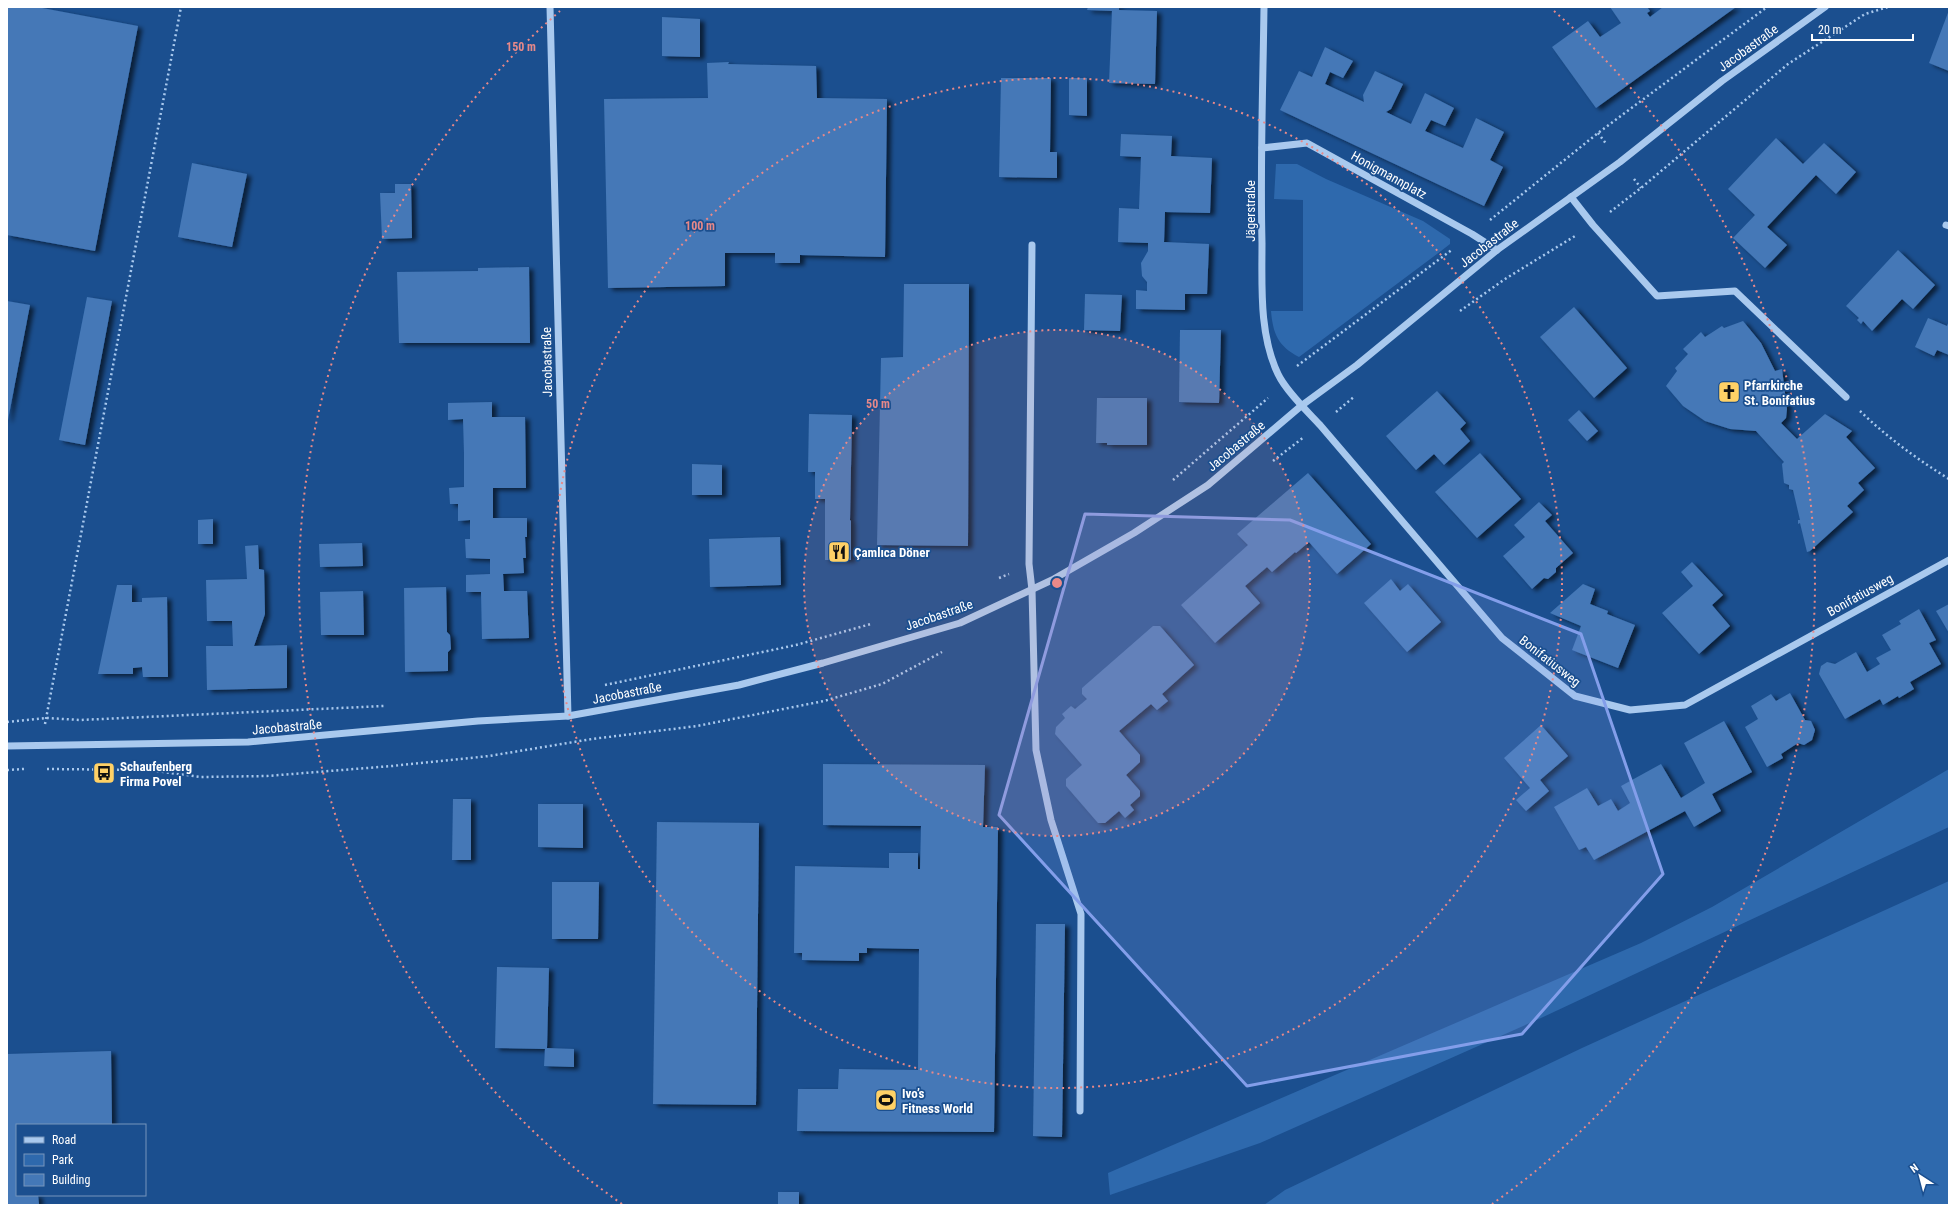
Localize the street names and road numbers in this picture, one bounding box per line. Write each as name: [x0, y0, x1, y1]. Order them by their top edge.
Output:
street label: Jacobastraße: [1715, 21, 1781, 75]
street label: Honigmannplatz: [1349, 148, 1430, 202]
street label: Jägerstraße: [1243, 180, 1258, 242]
street label: Jacobastraße: [1457, 215, 1521, 271]
street label: Jacobastraße: [539, 327, 555, 397]
street label: Jacobastraße: [1204, 418, 1268, 474]
street label: Bonifatiusweg: [1824, 571, 1896, 619]
street label: Jacobastraße: [903, 596, 975, 634]
street label: Bonifatiusweg: [1517, 633, 1583, 689]
street label: Jacobastraße: [591, 679, 663, 707]
street label: Jacobastraße: [251, 716, 323, 738]

